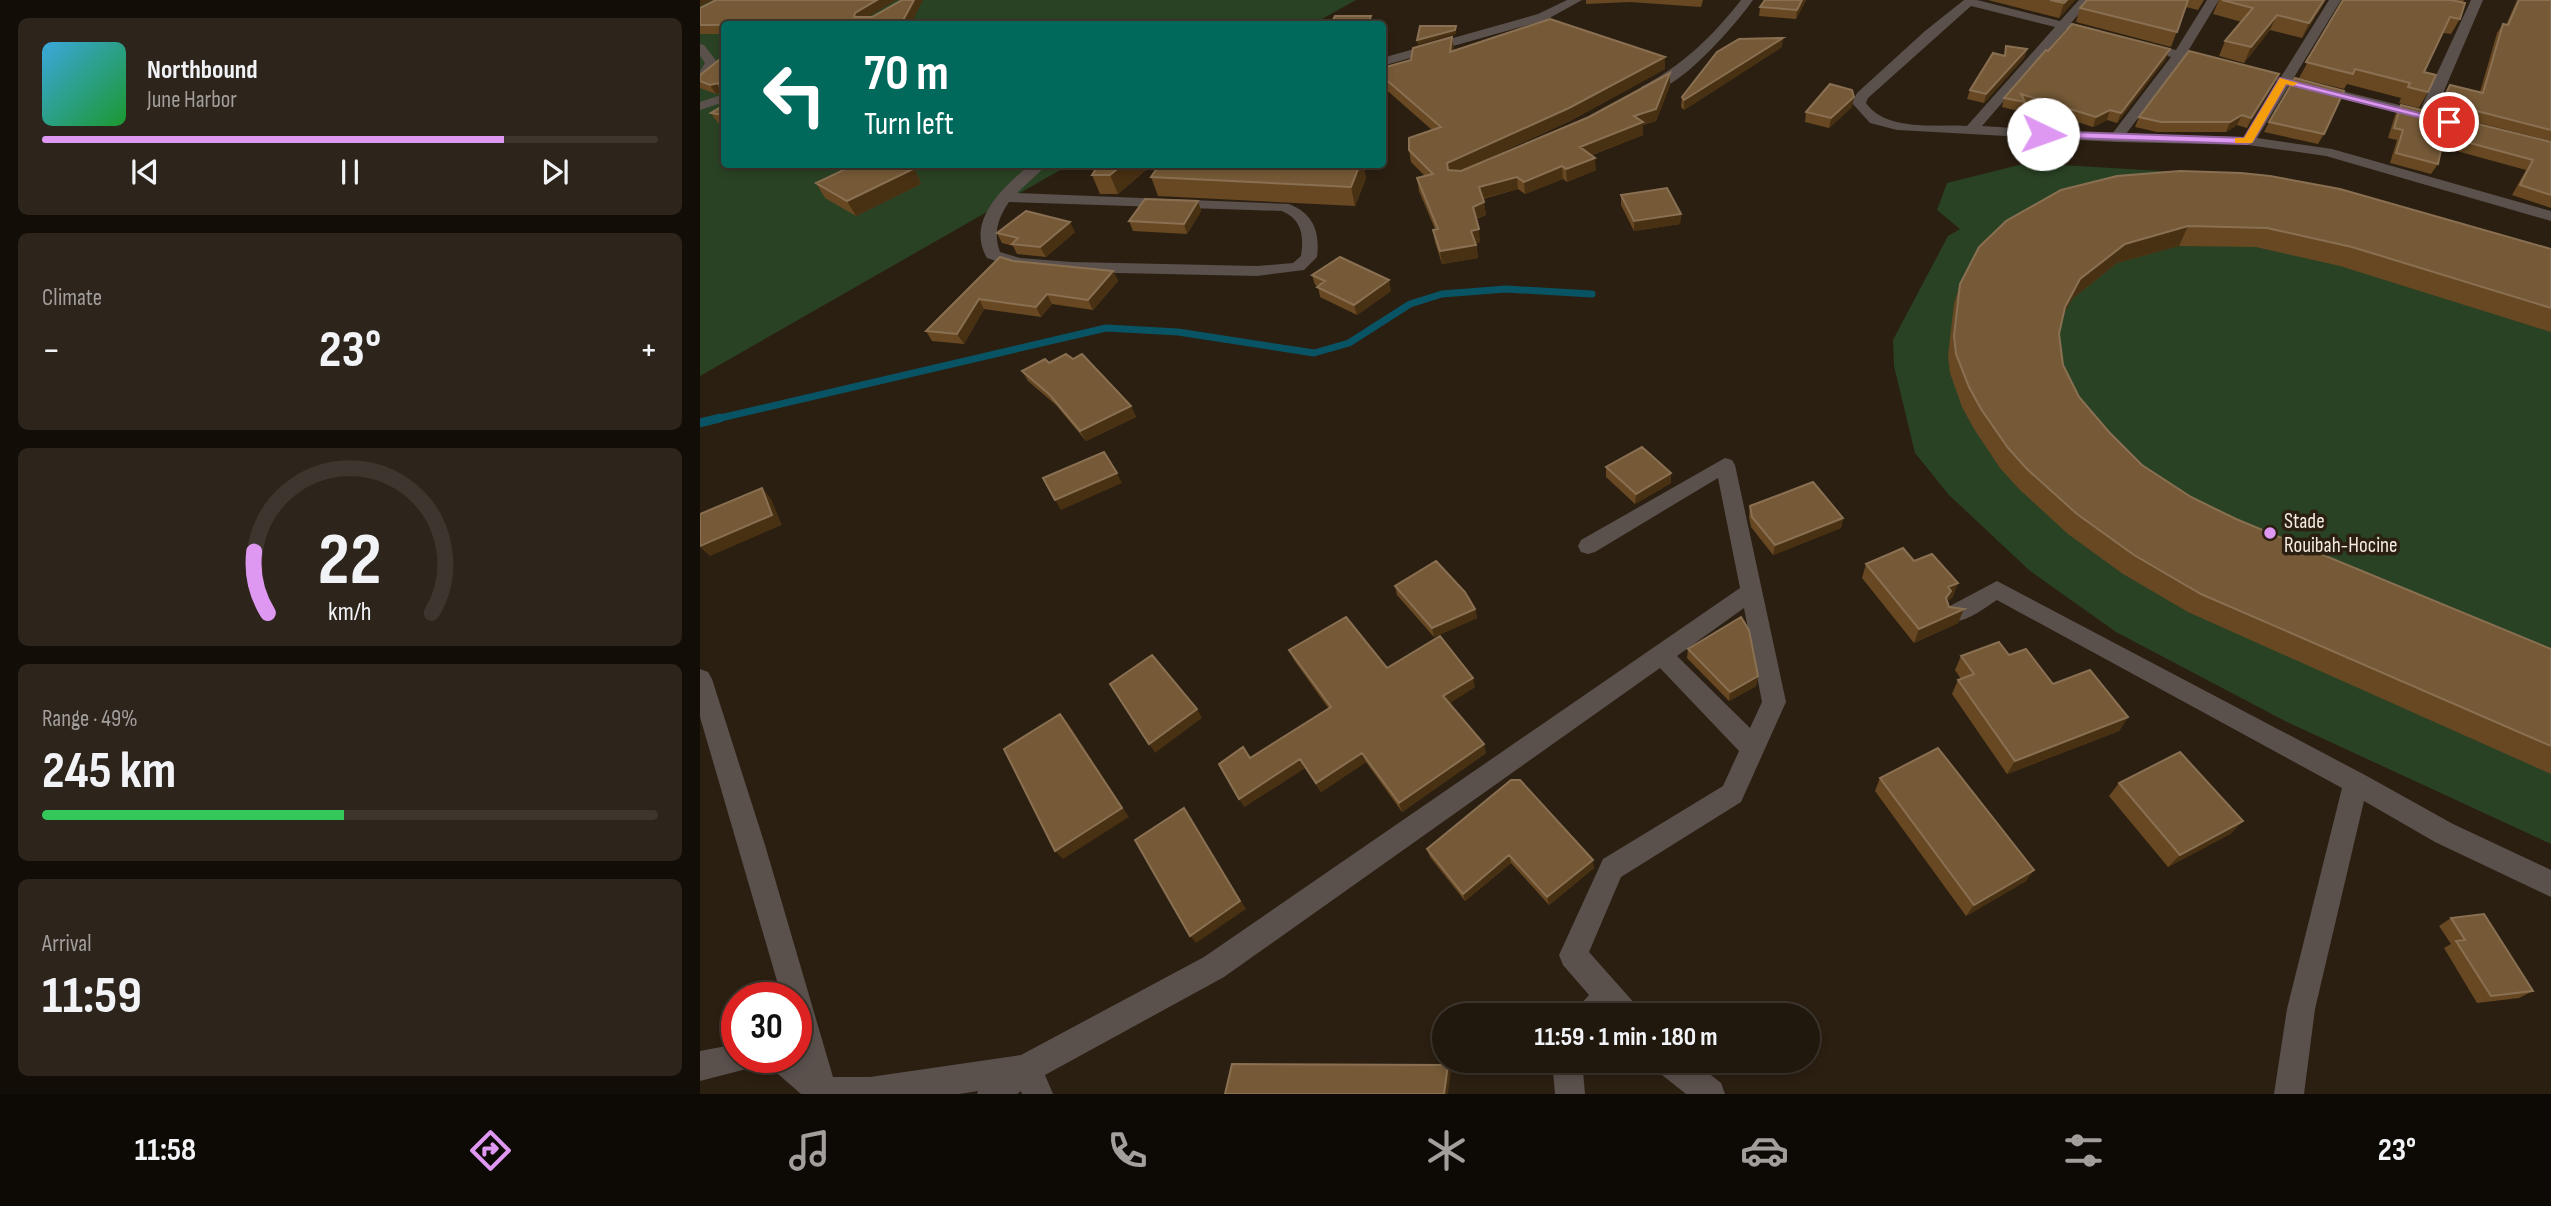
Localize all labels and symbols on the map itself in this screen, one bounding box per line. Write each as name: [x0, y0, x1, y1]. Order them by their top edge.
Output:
pin: [2419, 92, 2479, 152]
position arrow: [2006, 97, 2080, 171]
place label: Stade Rouibah-Hocine: [2284, 509, 2397, 558]
marker: Stade Rouibah-Hocine: [2262, 525, 2278, 541]
speed limit sign: 30: [721, 982, 812, 1073]

